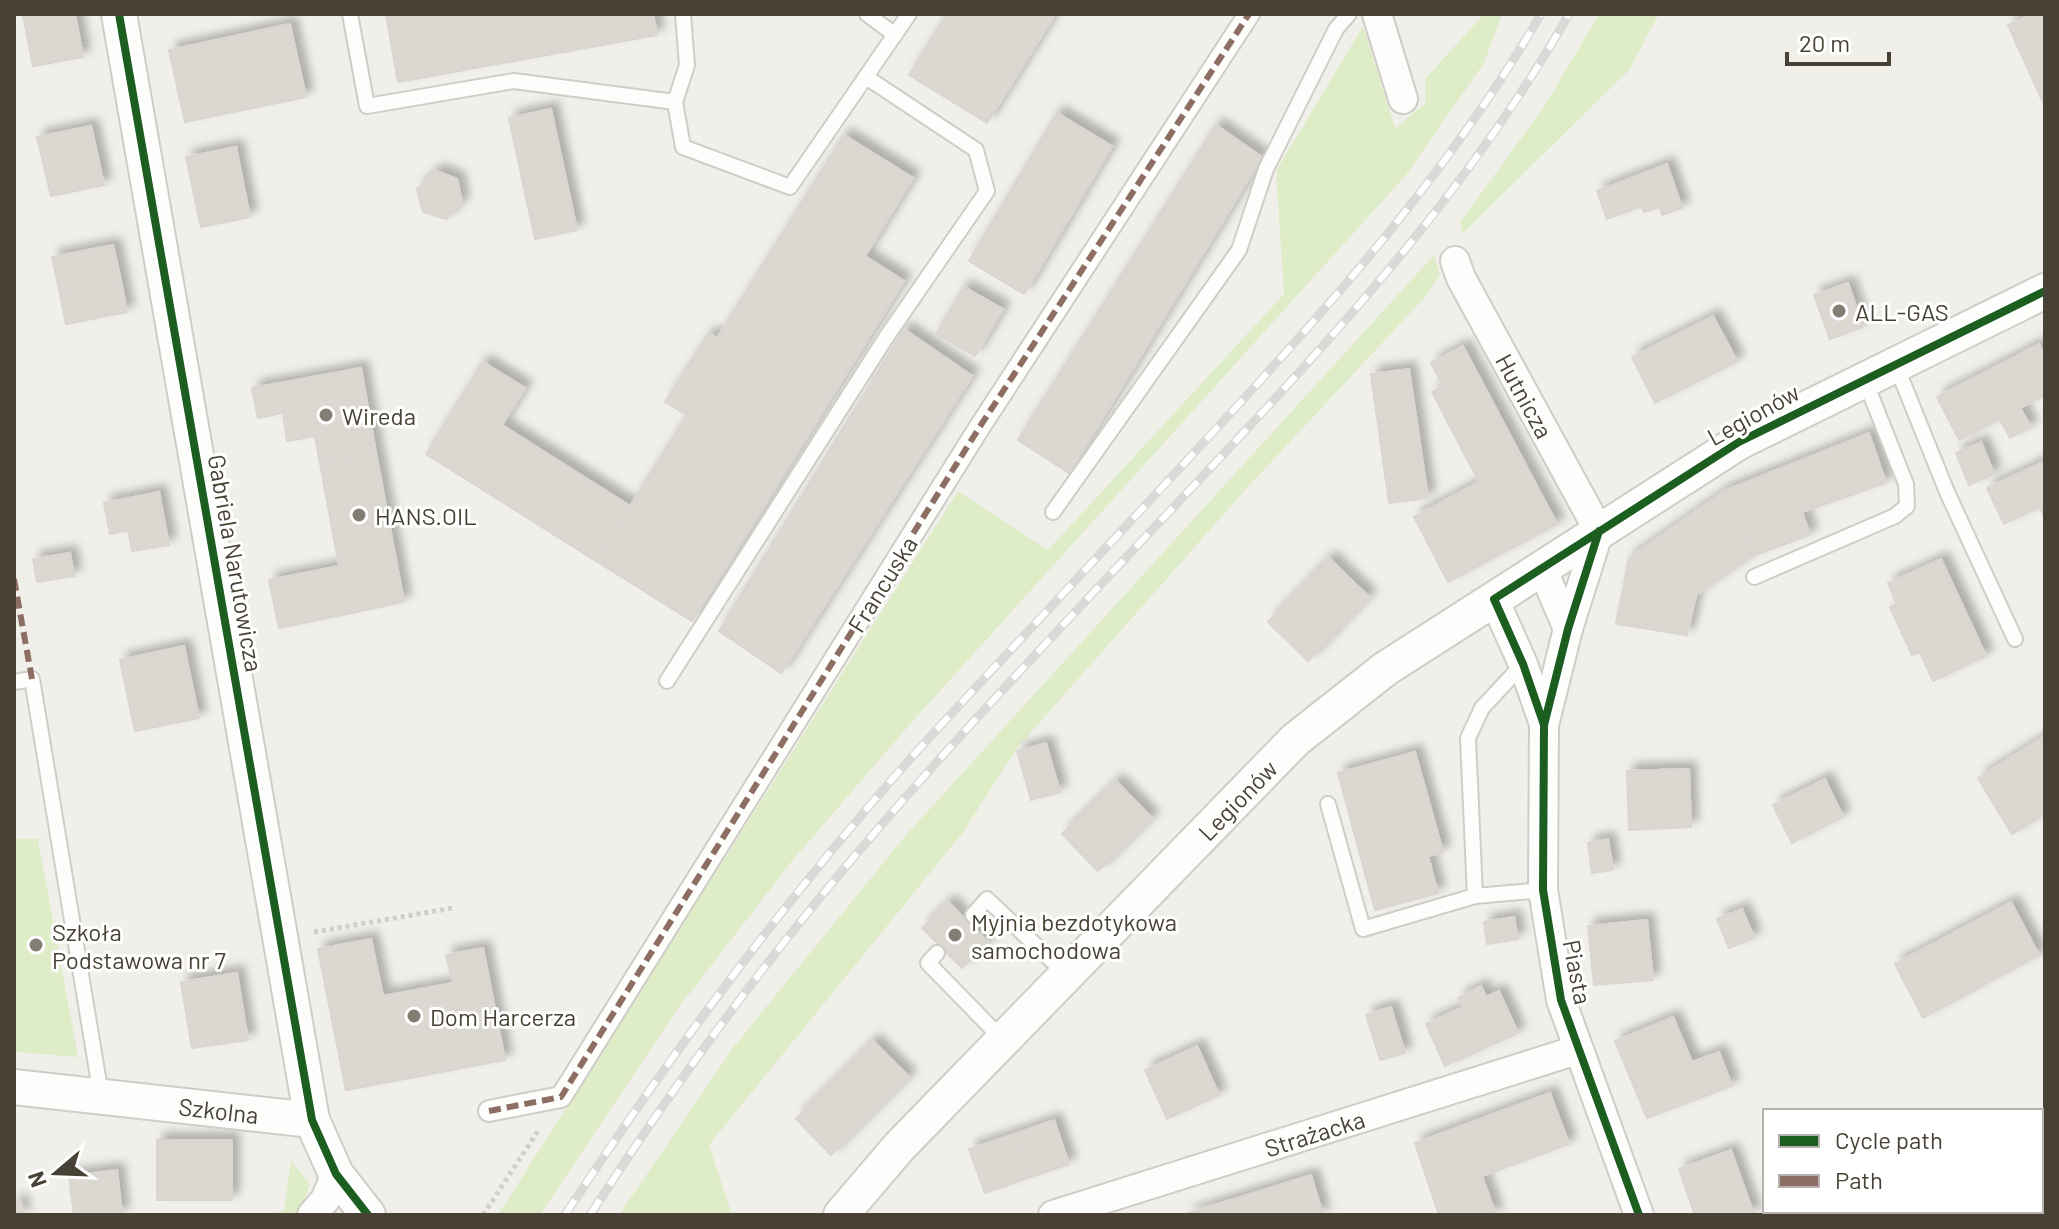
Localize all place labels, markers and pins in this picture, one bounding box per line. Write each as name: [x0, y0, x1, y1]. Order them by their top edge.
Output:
place label: ALL-GAS: [1855, 297, 1949, 326]
marker: ALL-GAS: [1830, 302, 1848, 320]
place label: Wireda: [342, 401, 416, 430]
marker: Wireda: [317, 406, 335, 424]
place label: HANS.OIL: [375, 501, 477, 530]
marker: HANS.OIL: [350, 506, 368, 524]
place label: Myjnia bezdotykowa samochodowa: [971, 907, 1177, 964]
place label: Szkoła Podstawowa nr 7: [52, 917, 226, 974]
marker: Myjnia bezdotykowa samochodowa: [946, 926, 964, 944]
marker: Szkoła Podstawowa nr 7: [27, 936, 45, 954]
place label: Dom Harcerza: [430, 1002, 576, 1031]
marker: Dom Harcerza: [405, 1007, 423, 1025]

